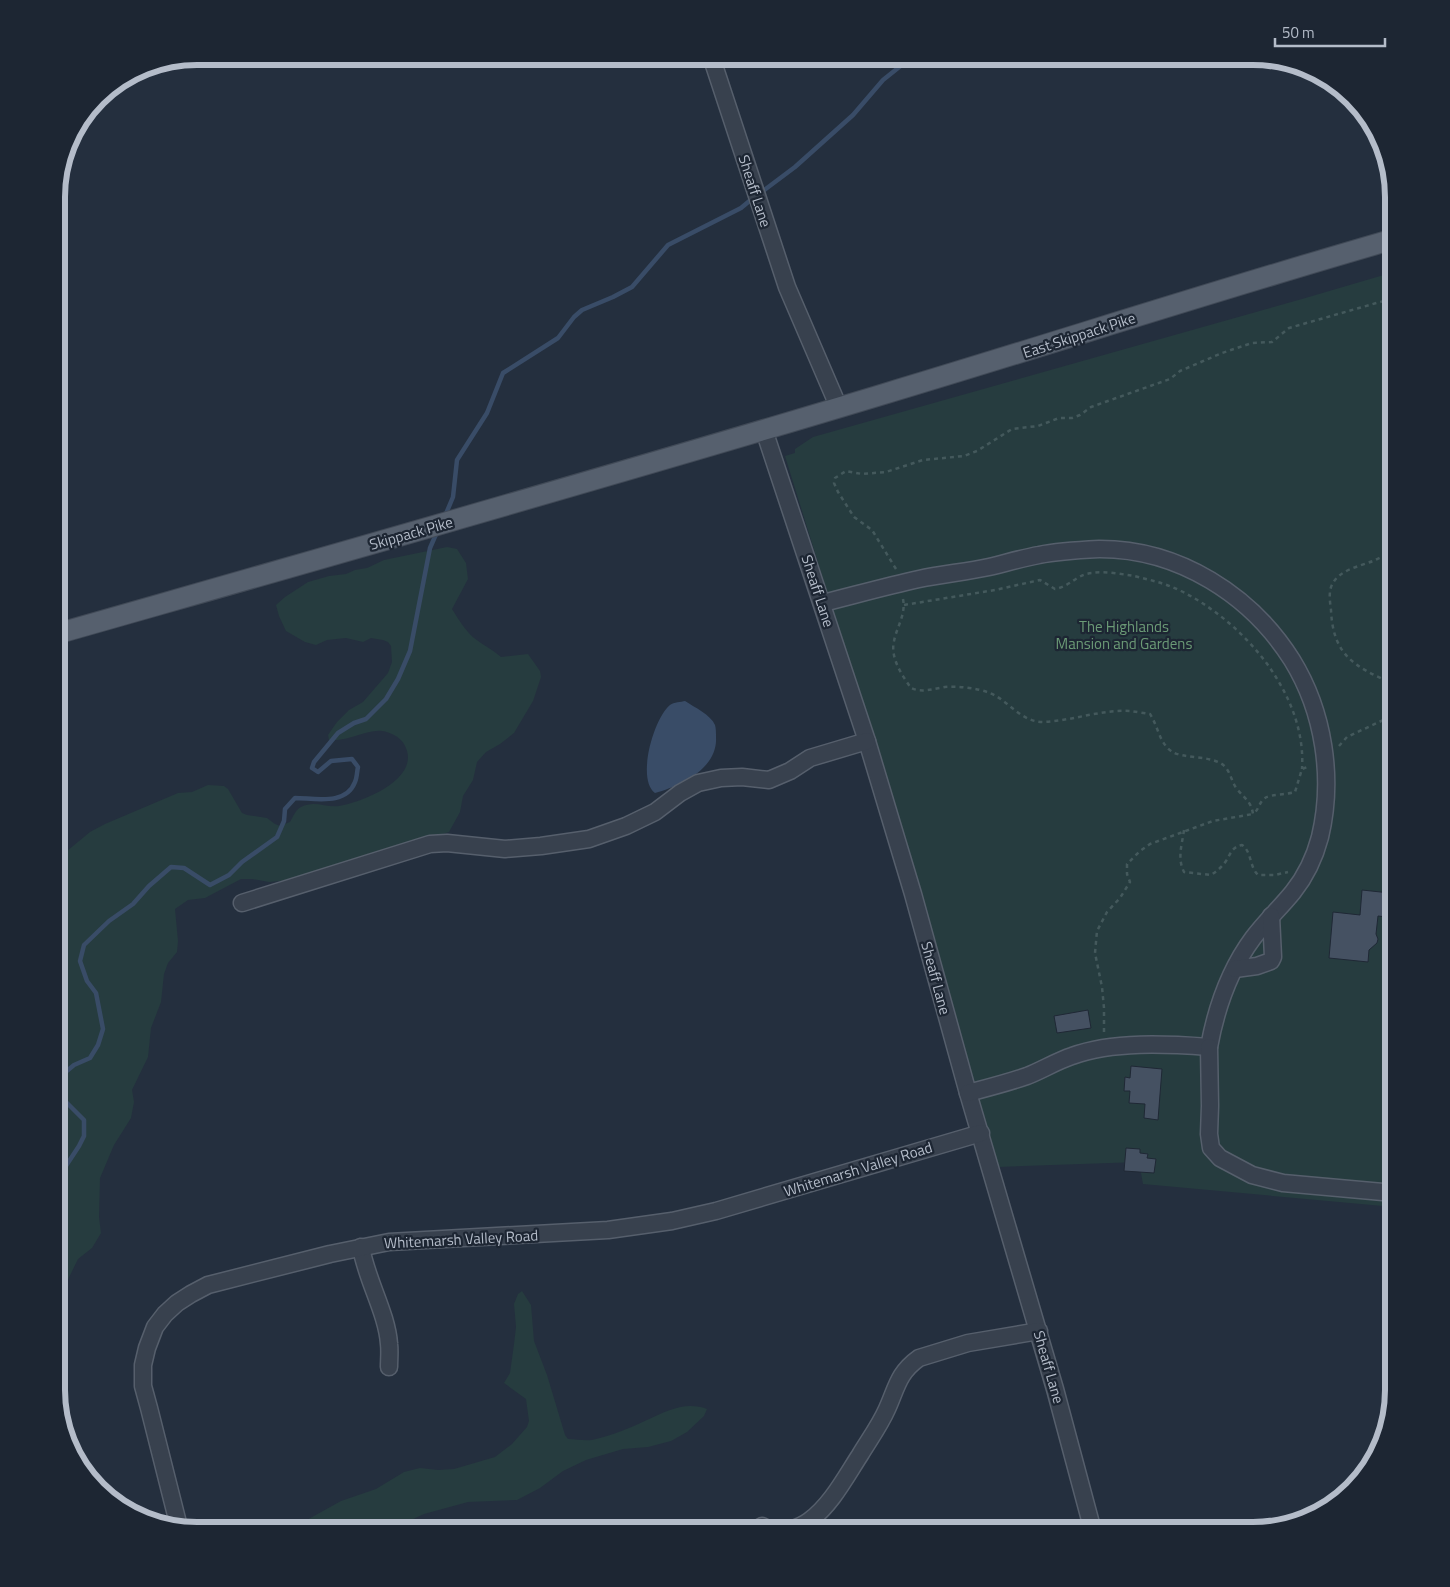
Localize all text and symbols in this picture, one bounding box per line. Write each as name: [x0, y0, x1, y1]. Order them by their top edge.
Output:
scale bar: [1275, 15, 1385, 47]
text: 50 m: [1282, 21, 1315, 44]
street label: Sheaff Lane: [732, 152, 778, 230]
street label: East Skippack Pike: [1020, 306, 1138, 364]
street label: Skippack Pike: [367, 510, 455, 556]
street label: Sheaff Lane: [795, 552, 841, 630]
park label: The Highlands Mansion and Gardens: [1056, 615, 1192, 655]
street label: Sheaff Lane: [915, 939, 957, 1017]
street label: Whitemarsh Valley Road: [781, 1135, 935, 1203]
street label: Whitemarsh Valley Road: [383, 1223, 539, 1255]
street label: Sheaff Lane: [1028, 1328, 1070, 1406]

